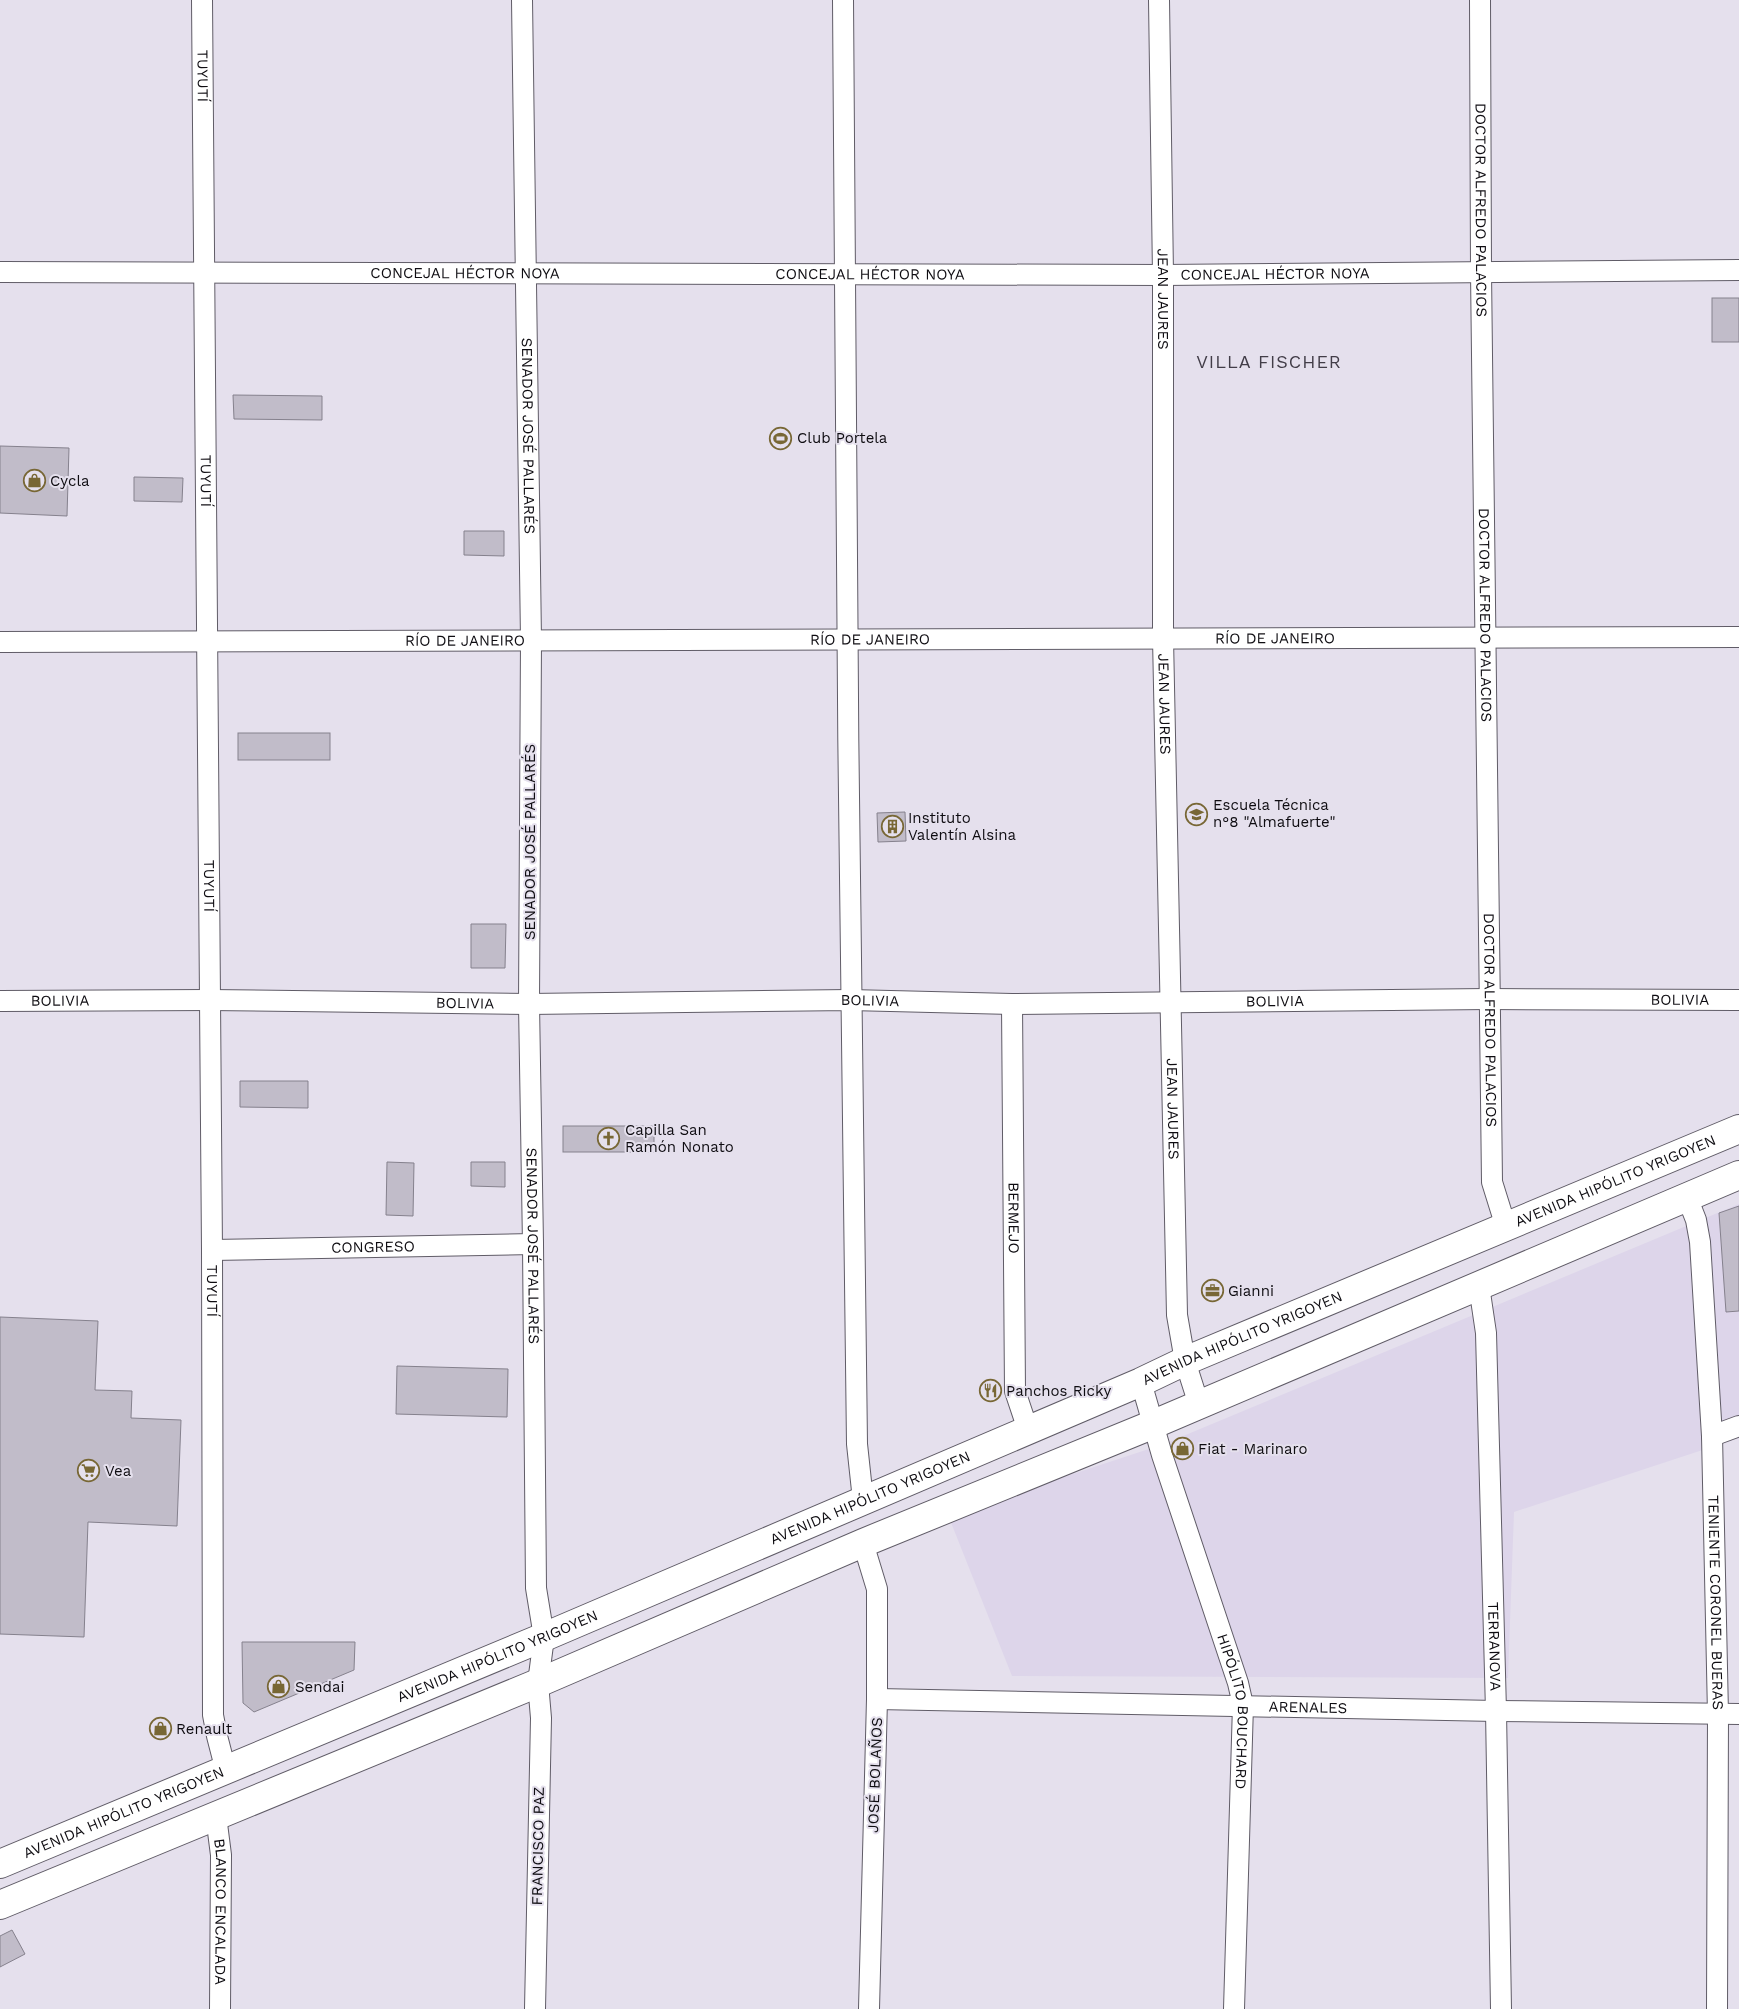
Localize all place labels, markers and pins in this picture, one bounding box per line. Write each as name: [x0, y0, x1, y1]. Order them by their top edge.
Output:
sports icon: Club Portela: [769, 426, 793, 450]
place label: Club Portela: [797, 429, 888, 447]
shop icon: Cycla: [22, 469, 46, 493]
place label: Cycla: [50, 472, 90, 490]
place label: Escuela Técnica n°8 "Almafuerte": [1213, 796, 1336, 831]
school or university icon: Escuela Técnica n°8 "Almafuerte": [1185, 802, 1209, 826]
place label: Instituto Valentín Alsina: [908, 809, 1016, 844]
building icon: Instituto Valentín Alsina: [880, 815, 904, 839]
place label: Capilla San Ramón Nonato: [625, 1121, 734, 1156]
church icon: Capilla San Ramón Nonato: [597, 1127, 621, 1151]
office icon: Gianni: [1200, 1279, 1224, 1303]
place label: Gianni: [1228, 1282, 1274, 1300]
restaurant icon: Panchos Ricky: [978, 1379, 1002, 1403]
place label: Panchos Ricky: [1006, 1382, 1111, 1400]
shop icon: Fiat - Marinaro: [1170, 1437, 1194, 1461]
place label: Fiat - Marinaro: [1198, 1440, 1307, 1458]
supermarket icon: Vea: [77, 1459, 101, 1483]
place label: Vea: [105, 1462, 132, 1480]
shop icon: Sendai: [267, 1675, 291, 1699]
place label: Sendai: [295, 1678, 344, 1696]
shop icon: Renault: [148, 1717, 172, 1741]
place label: Renault: [176, 1720, 233, 1738]

